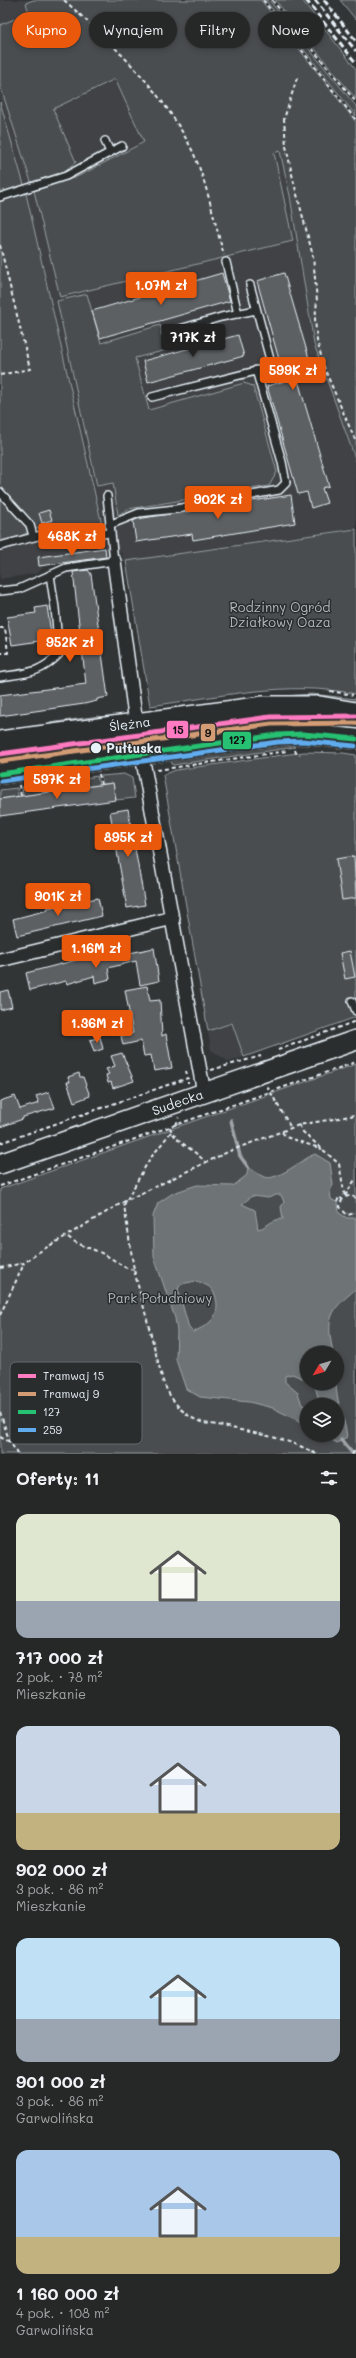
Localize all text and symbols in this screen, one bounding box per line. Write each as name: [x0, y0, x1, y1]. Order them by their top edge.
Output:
chip: Kupno: [12, 12, 81, 48]
chip: Wynajem: [89, 12, 177, 48]
chip: Filtry: [185, 12, 250, 48]
chip: Nowe: [258, 12, 324, 48]
pin: 1.07M zł: [120, 272, 202, 306]
text: 1.07M zł: [135, 276, 187, 293]
pin: 717K zł: [156, 324, 230, 358]
text: 717K zł: [170, 328, 216, 345]
pin: 599K zł: [256, 357, 330, 391]
text: 599K zł: [269, 361, 317, 378]
pin: 902K zł: [181, 486, 255, 520]
text: 902K zł: [194, 490, 242, 507]
pin: 468K zł: [35, 523, 109, 557]
text: 468K zł: [47, 527, 97, 544]
park label: Rodzinny Ogród Działkowy Oaza: [229, 598, 331, 630]
pin: 952K zł: [33, 629, 107, 663]
text: 952K zł: [46, 633, 94, 650]
street label: Ślężna: [108, 712, 151, 734]
line badge: 15: [166, 720, 189, 739]
text: 15: [172, 722, 184, 737]
line badge: 9: [200, 723, 216, 742]
text: 9: [205, 725, 212, 740]
line badge: 127: [222, 731, 252, 750]
text: 127: [228, 732, 246, 747]
place label: Pułtuska: [106, 739, 162, 756]
marker: Pułtuska: [89, 741, 103, 755]
pin: 597K zł: [20, 766, 94, 800]
text: 597K zł: [33, 770, 81, 787]
pin: 895K zł: [91, 824, 165, 858]
text: 895K zł: [104, 828, 152, 845]
pin: 901K zł: [21, 883, 95, 917]
text: 901K zł: [34, 887, 82, 904]
pin: 1.16M zł: [55, 935, 137, 969]
text: 1.16M zł: [71, 939, 121, 956]
pin: 1.36M zł: [56, 1010, 138, 1044]
text: 1.36M zł: [71, 1014, 123, 1031]
street label: Sudecka: [149, 1085, 205, 1119]
park label: Park Południowy: [108, 1289, 212, 1306]
north arrow: [300, 1346, 344, 1390]
map controls: [300, 1346, 344, 1442]
legend: [10, 1362, 142, 1444]
text: Tramwaj 15: [43, 1368, 104, 1383]
text: Tramwaj 9: [43, 1386, 100, 1401]
button: layers: [300, 1398, 344, 1442]
text: 127: [43, 1404, 60, 1419]
text: 259: [43, 1422, 63, 1437]
text: Oferty: 11: [16, 1467, 99, 1489]
icon: filters: [318, 1467, 340, 1489]
icon: home: [142, 1540, 214, 1612]
text: 717 000 zł: [16, 1646, 103, 1668]
text: 2 pok. · 78 m²: [16, 1668, 102, 1685]
text: Mieszkanie: [16, 1685, 86, 1702]
icon: home: [142, 1752, 214, 1824]
text: 902 000 zł: [16, 1858, 107, 1880]
text: 3 pok. · 86 m²: [16, 1880, 103, 1897]
text: Mieszkanie: [16, 1897, 86, 1914]
icon: home: [142, 1964, 214, 2036]
text: 901 000 zł: [16, 2070, 105, 2092]
text: 3 pok. · 86 m²: [16, 2092, 103, 2109]
text: Garwolińska: [16, 2109, 94, 2126]
icon: home: [142, 2176, 214, 2248]
text: 1 160 000 zł: [16, 2282, 119, 2304]
text: 4 pok. · 108 m²: [16, 2304, 109, 2321]
text: Garwolińska: [16, 2321, 94, 2338]

